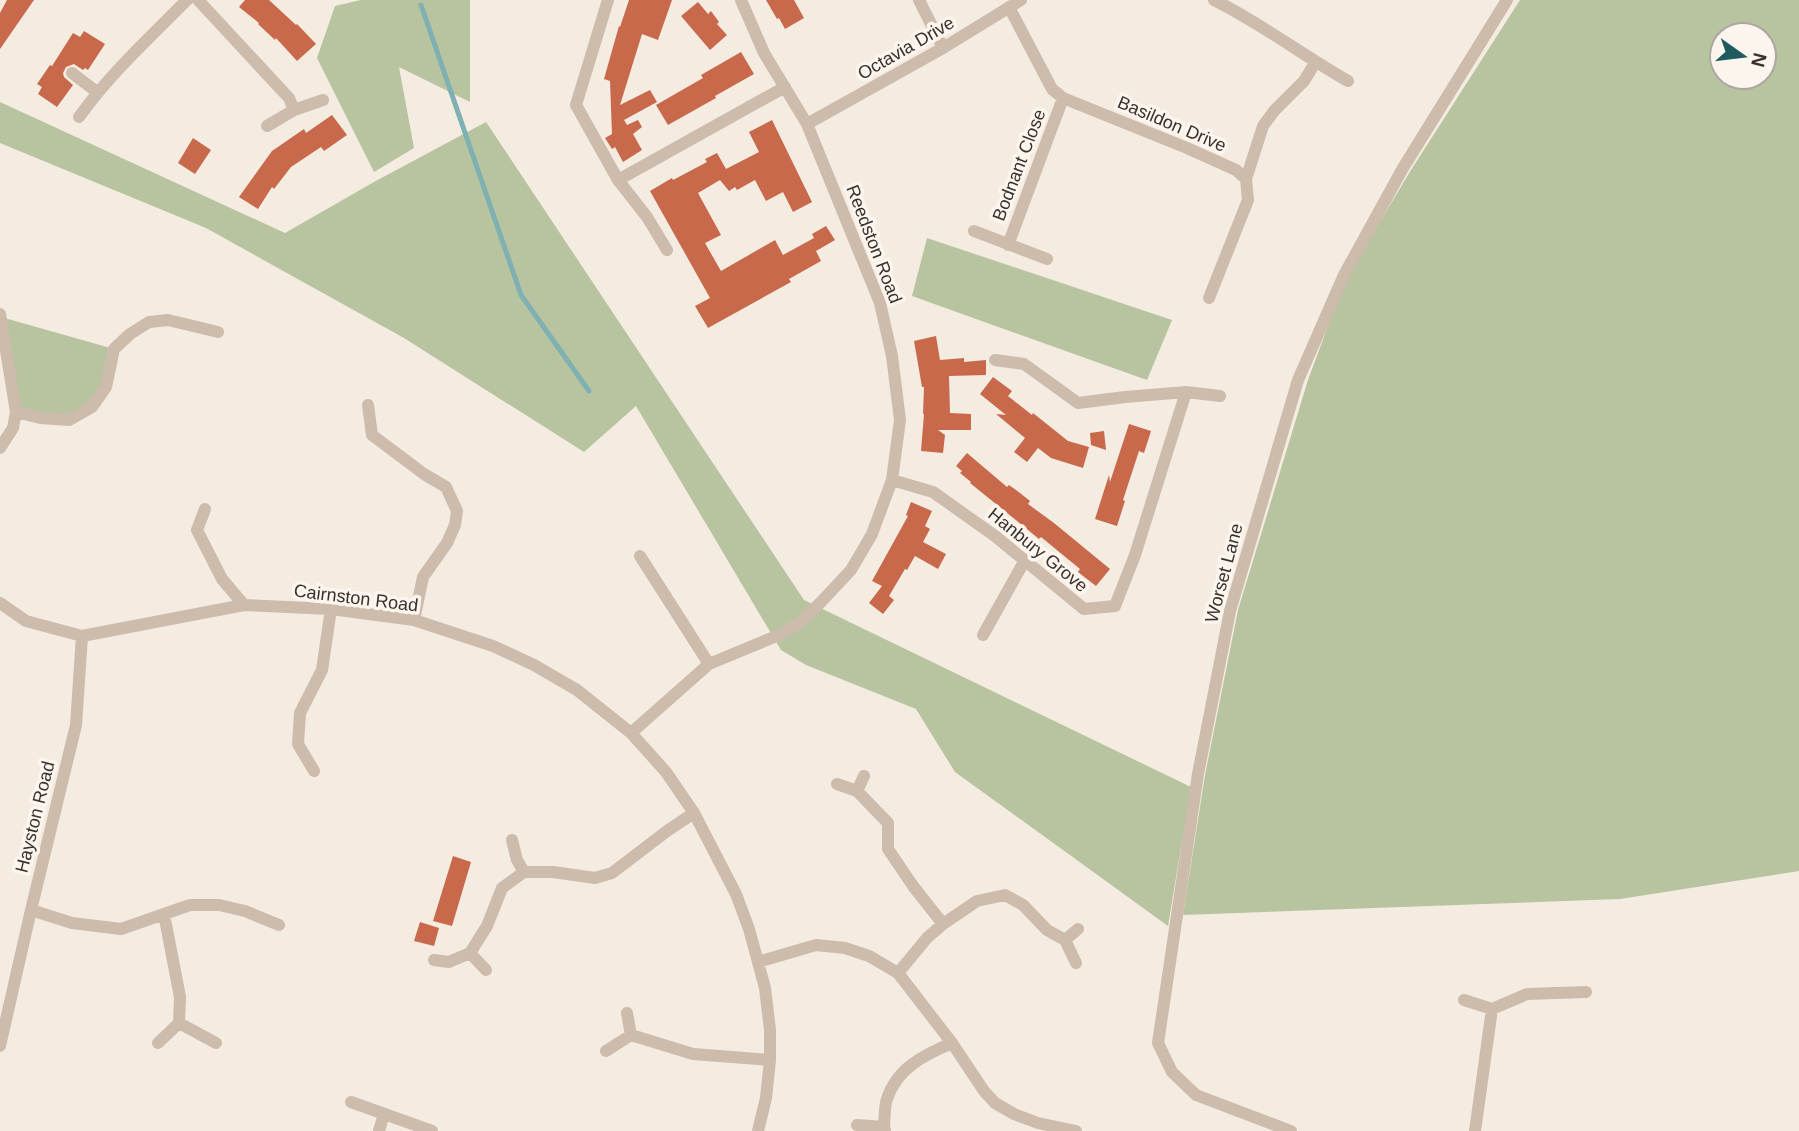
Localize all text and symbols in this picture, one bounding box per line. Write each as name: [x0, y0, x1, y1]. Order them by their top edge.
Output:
street label: Octavia Drive: [854, 12, 958, 84]
north arrow: [1708, 21, 1778, 91]
text: N: [1747, 51, 1771, 69]
street label: Basildon Drive: [1115, 92, 1229, 156]
street label: Bodnant Close: [989, 106, 1049, 224]
street label: Reedston Road: [842, 182, 906, 306]
street label: Hanbury Grove: [984, 504, 1092, 596]
street label: Worset Lane: [1201, 521, 1247, 625]
street label: Cairnston Road: [293, 580, 419, 616]
street label: Hayston Road: [11, 759, 59, 875]

